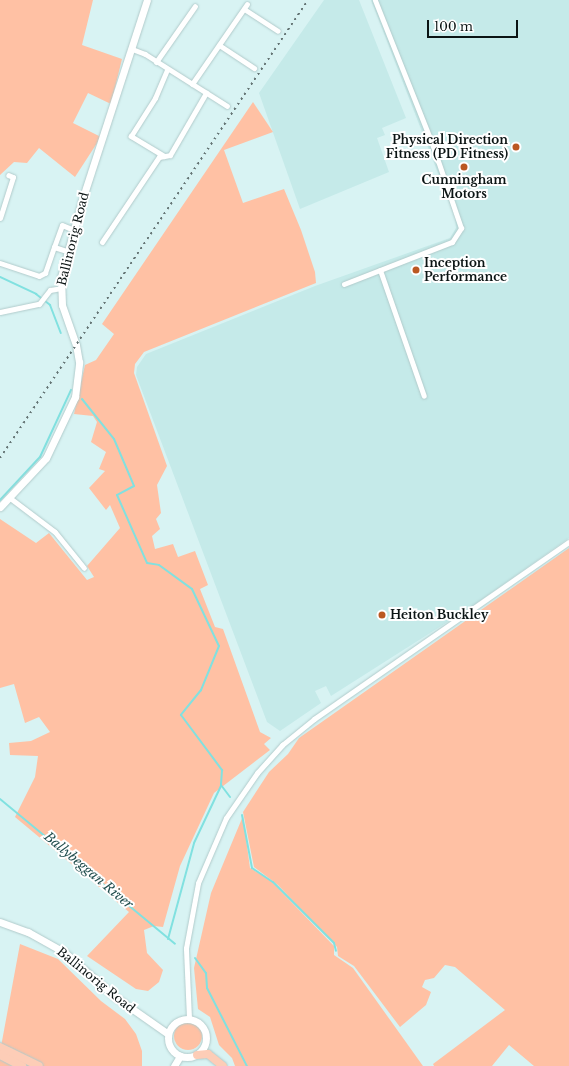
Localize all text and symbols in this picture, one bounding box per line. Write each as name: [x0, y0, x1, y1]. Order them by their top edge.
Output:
scale bar: [429, 12, 520, 38]
text: 100 m: [434, 19, 473, 34]
place label: Physical Direction Fitness (PD Fitness): [386, 133, 508, 161]
marker: Physical Direction Fitness (PD Fitness): [511, 142, 521, 152]
marker: Cunningham Motors: [459, 162, 469, 172]
place label: Cunningham Motors: [422, 173, 506, 201]
street label: Ballinorig Road: [54, 191, 92, 287]
place label: Inception Performance: [424, 256, 507, 284]
marker: Inception Performance: [411, 265, 421, 275]
place label: Heiton Buckley: [390, 608, 488, 622]
marker: Heiton Buckley: [377, 610, 387, 620]
water label: Ballybeggan River: [40, 829, 136, 913]
street label: Ballinorig Road: [54, 944, 138, 1016]

